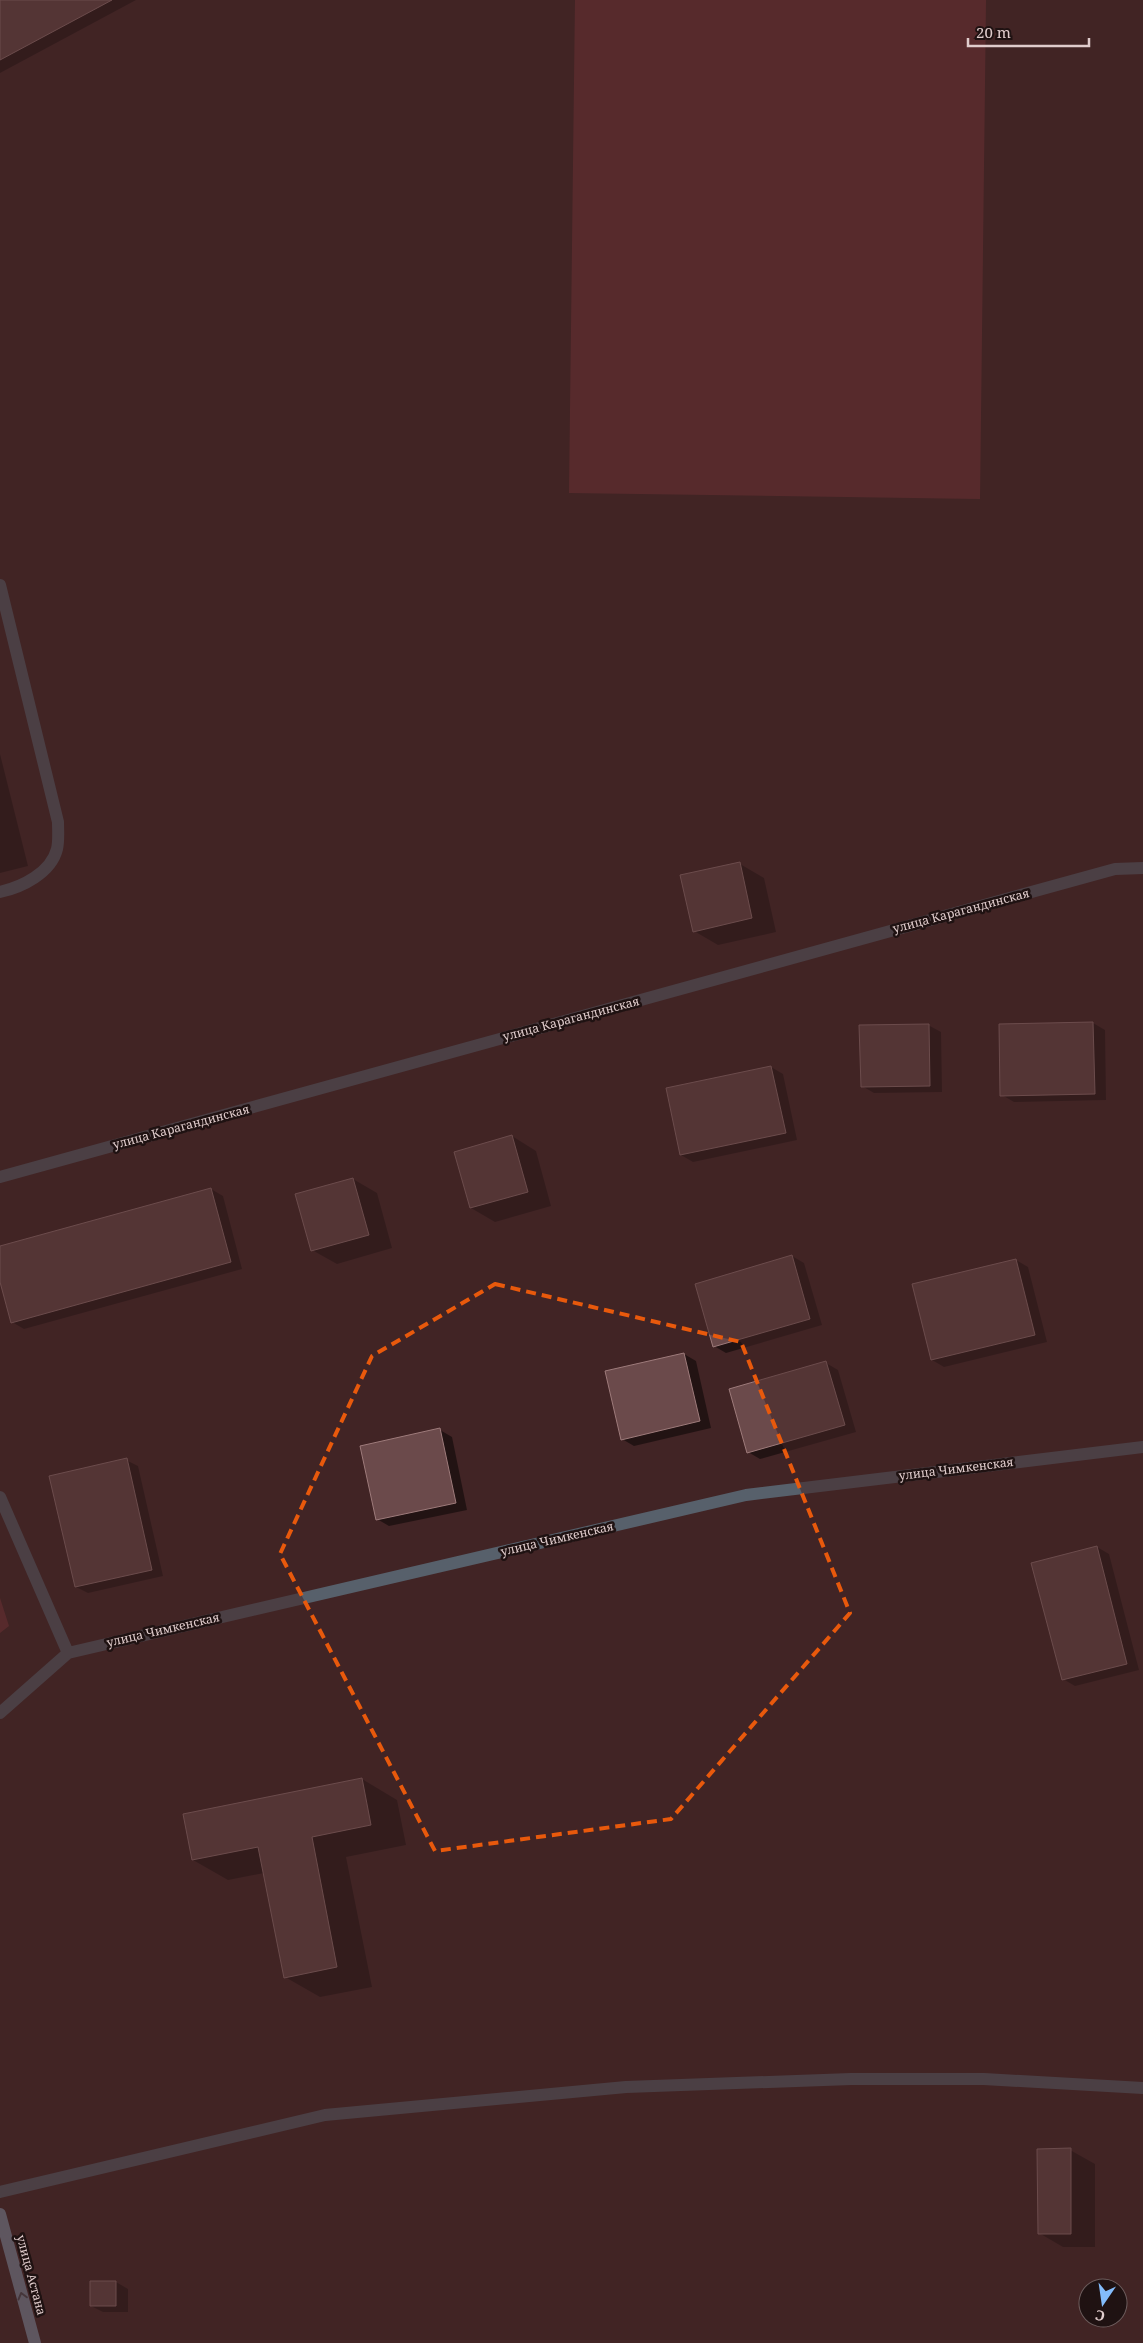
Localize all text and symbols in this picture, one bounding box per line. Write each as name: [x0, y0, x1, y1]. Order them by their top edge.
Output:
scale bar: [968, 15, 1089, 47]
text: 20 m: [976, 22, 1011, 42]
street label: улица Карагандинская: [891, 884, 1031, 937]
street label: улица Карагандинская: [501, 992, 641, 1045]
street label: улица Карагандинская: [111, 1100, 251, 1153]
street label: улица Чимкенская: [898, 1453, 1014, 1484]
street label: улица Чимкенская: [499, 1517, 615, 1560]
street label: улица Чимкенская: [105, 1608, 221, 1651]
street label: улица Астана: [13, 2233, 50, 2317]
north arrow: [1078, 2278, 1128, 2328]
one-way arrow: [17, 2291, 28, 2300]
text: С: [1093, 2306, 1107, 2326]

